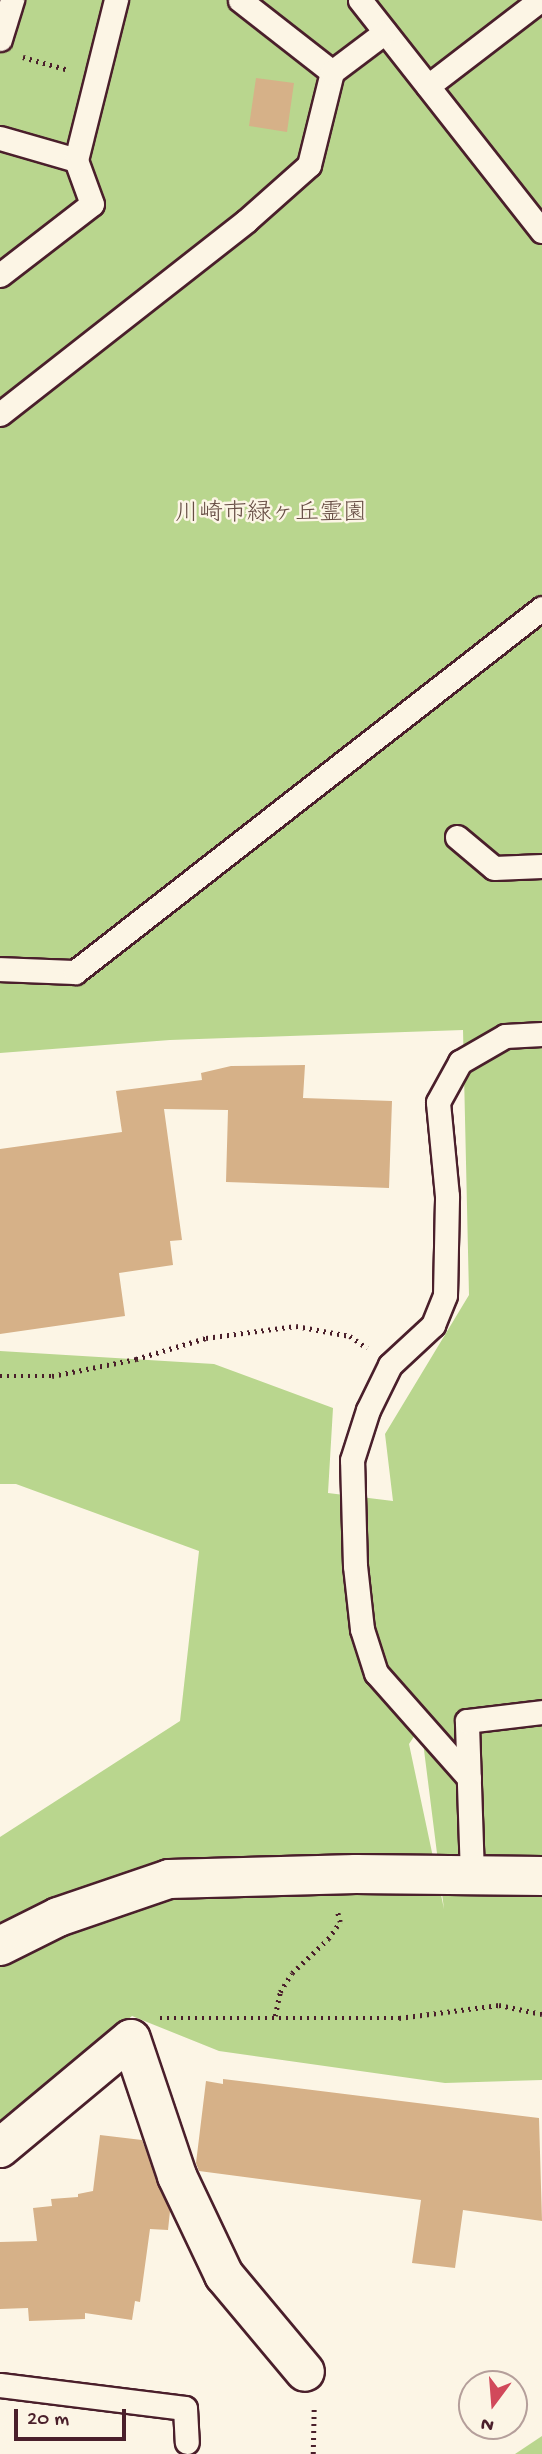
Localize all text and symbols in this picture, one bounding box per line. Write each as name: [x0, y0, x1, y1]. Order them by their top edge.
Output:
park label: 川崎市緑ヶ丘霊園: [175, 501, 367, 529]
north arrow: [458, 2370, 528, 2440]
scale bar: [18, 2394, 130, 2438]
text: 20 m: [27, 2408, 69, 2433]
text: N: [478, 2411, 497, 2437]

